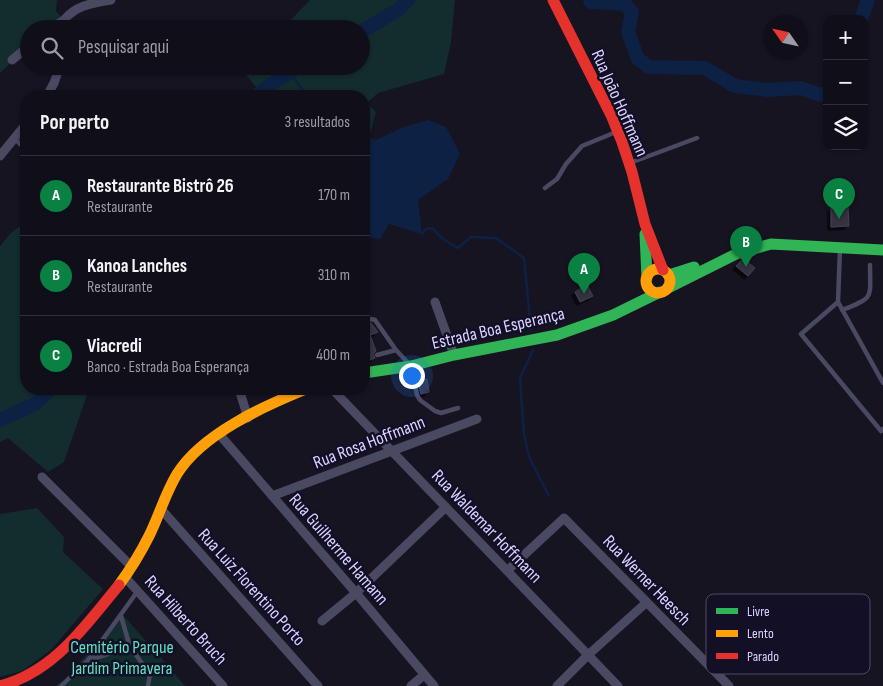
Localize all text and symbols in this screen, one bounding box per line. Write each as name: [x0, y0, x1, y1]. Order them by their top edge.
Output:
north arrow: [763, 15, 808, 60]
map controls: [823, 15, 868, 150]
button: +: [823, 15, 868, 60]
search box: [20, 20, 370, 75]
icon: search: [38, 34, 66, 62]
text: Pesquisar aqui: [78, 36, 169, 59]
street label: Rua João Hoffmann: [587, 46, 652, 160]
button: −: [823, 60, 868, 105]
button: layers: [823, 105, 868, 150]
text: Por perto: [40, 110, 109, 135]
text: 3 resultados: [285, 113, 350, 132]
text: Restaurante Bistrô 26: [87, 175, 234, 198]
pin: C: [823, 178, 855, 219]
text: A: [52, 186, 60, 205]
text: 170 m: [318, 186, 350, 205]
text: Restaurante: [87, 198, 153, 217]
pin: B: [730, 226, 762, 267]
pin: A: [568, 253, 600, 294]
text: Kanoa Lanches: [87, 255, 187, 278]
text: B: [52, 266, 60, 285]
text: 310 m: [318, 266, 350, 285]
text: Restaurante: [87, 278, 153, 297]
street label: Estrada Boa Esperança: [430, 303, 567, 354]
text: Viacredi: [87, 335, 142, 358]
text: C: [52, 346, 60, 365]
text: 400 m: [316, 346, 350, 365]
text: Banco · Estrada Boa Esperança: [87, 358, 249, 377]
your location: [399, 363, 425, 389]
street label: Rua Rosa Hoffmann: [310, 411, 428, 473]
street label: Rua Waldemar Hoffmann: [427, 465, 546, 587]
street label: Rua Guilherme Hamann: [285, 489, 393, 609]
street label: Rua Luiz Florentino Porto: [194, 524, 310, 650]
street label: Rua Werner Heesch: [598, 531, 695, 630]
street label: Rua Hilberto Bruch: [140, 571, 231, 669]
legend: [706, 594, 870, 674]
text: Livre: [747, 603, 770, 620]
text: Lento: [747, 625, 774, 642]
park label: Cemitério Parque Jardim Primavera: [70, 637, 174, 679]
text: Parado: [747, 648, 779, 665]

